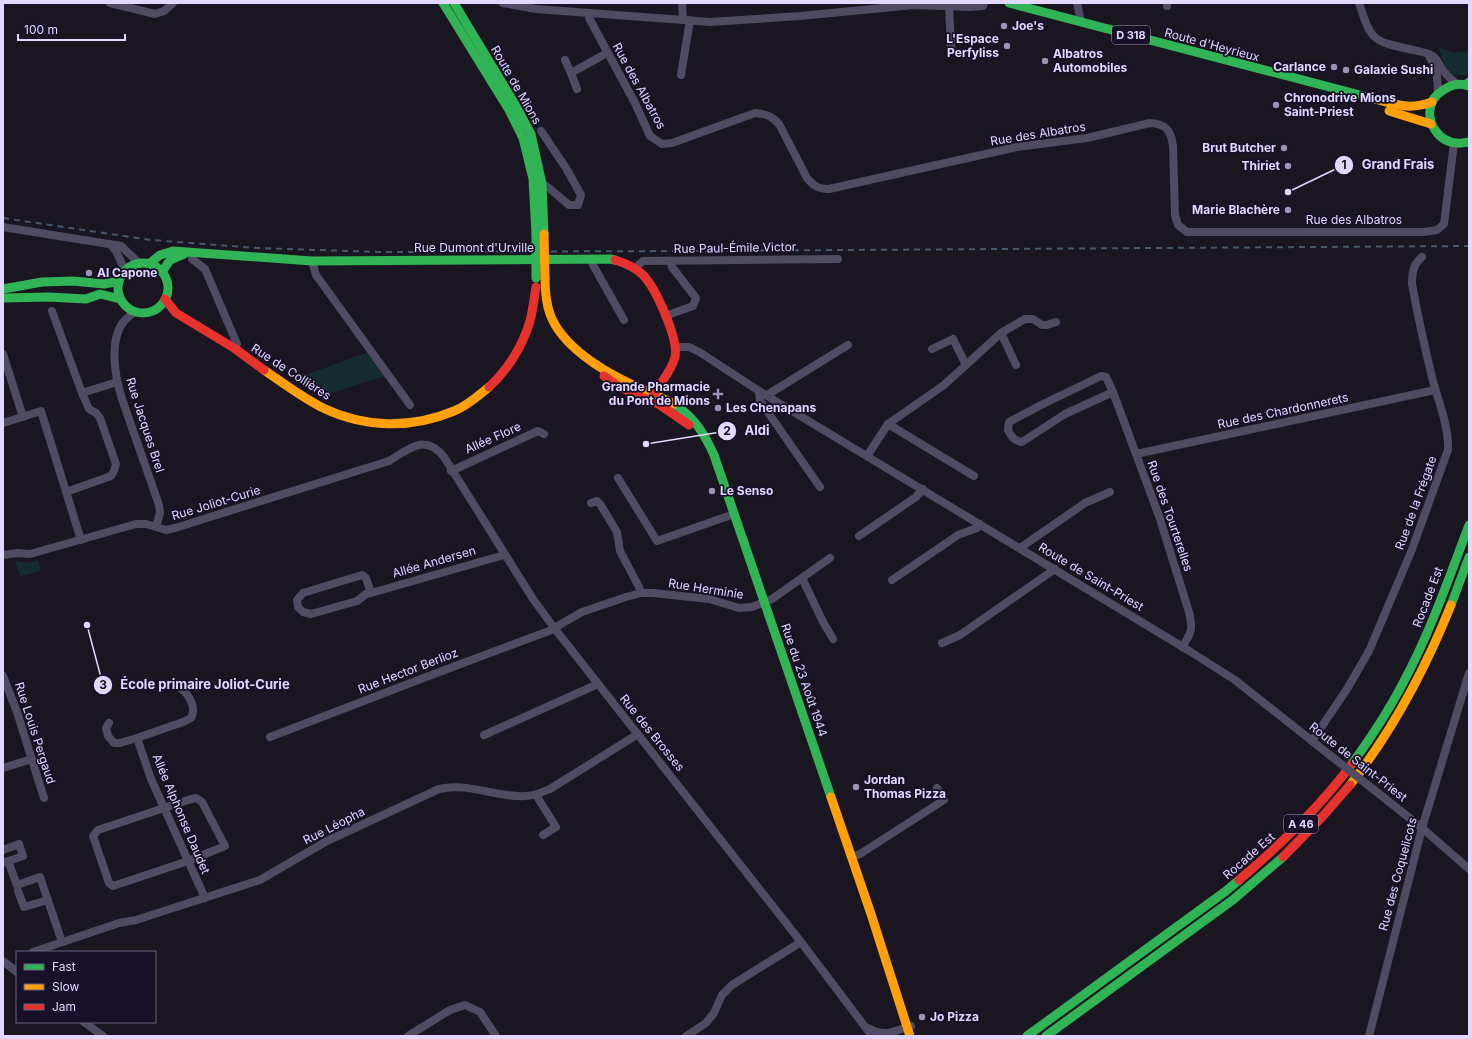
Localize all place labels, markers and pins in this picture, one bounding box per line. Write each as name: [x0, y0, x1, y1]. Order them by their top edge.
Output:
place label: Joe's: [1012, 18, 1044, 33]
marker: Joe's: [999, 21, 1009, 31]
place label: L'Espace Perfyliss: [946, 31, 999, 60]
marker: L'Espace Perfyliss: [1002, 41, 1012, 51]
place label: Albatros Automobiles: [1053, 46, 1128, 75]
marker: Albatros Automobiles: [1040, 56, 1050, 66]
place label: Carlance: [1273, 59, 1326, 74]
marker: Carlance: [1329, 62, 1339, 72]
place label: Galaxie Sushi: [1354, 62, 1433, 77]
marker: Galaxie Sushi: [1341, 65, 1351, 75]
place label: Chronodrive Mions Saint-Priest: [1284, 90, 1396, 119]
marker: Chronodrive Mions Saint-Priest: [1271, 100, 1281, 110]
place label: Brut Butcher: [1202, 140, 1276, 155]
marker: Brut Butcher: [1279, 143, 1289, 153]
callout: Grand Frais: [1334, 152, 1443, 177]
place label: Thiriet: [1241, 158, 1281, 173]
marker: Thiriet: [1283, 161, 1293, 171]
place label: Marie Blachère: [1192, 202, 1280, 217]
marker: Marie Blachère: [1283, 205, 1293, 215]
place label: Al Capone: [97, 265, 157, 280]
marker: Al Capone: [84, 268, 94, 278]
place label: Grande Pharmacie du Pont de Mions: [602, 379, 710, 408]
marker: Grande Pharmacie du Pont de Mions: [713, 389, 723, 399]
place label: Les Chenapans: [726, 400, 817, 415]
marker: Les Chenapans: [713, 403, 723, 413]
callout: Aldi: [717, 418, 778, 443]
place label: Le Senso: [720, 483, 773, 498]
marker: Le Senso: [707, 486, 717, 496]
callout: École primaire Joliot-Curie: [93, 672, 298, 697]
place label: Jordan Thomas Pizza: [864, 772, 946, 801]
marker: Jordan Thomas Pizza: [851, 782, 861, 792]
place label: Jo Pizza: [930, 1009, 979, 1024]
marker: Jo Pizza: [917, 1012, 927, 1022]

